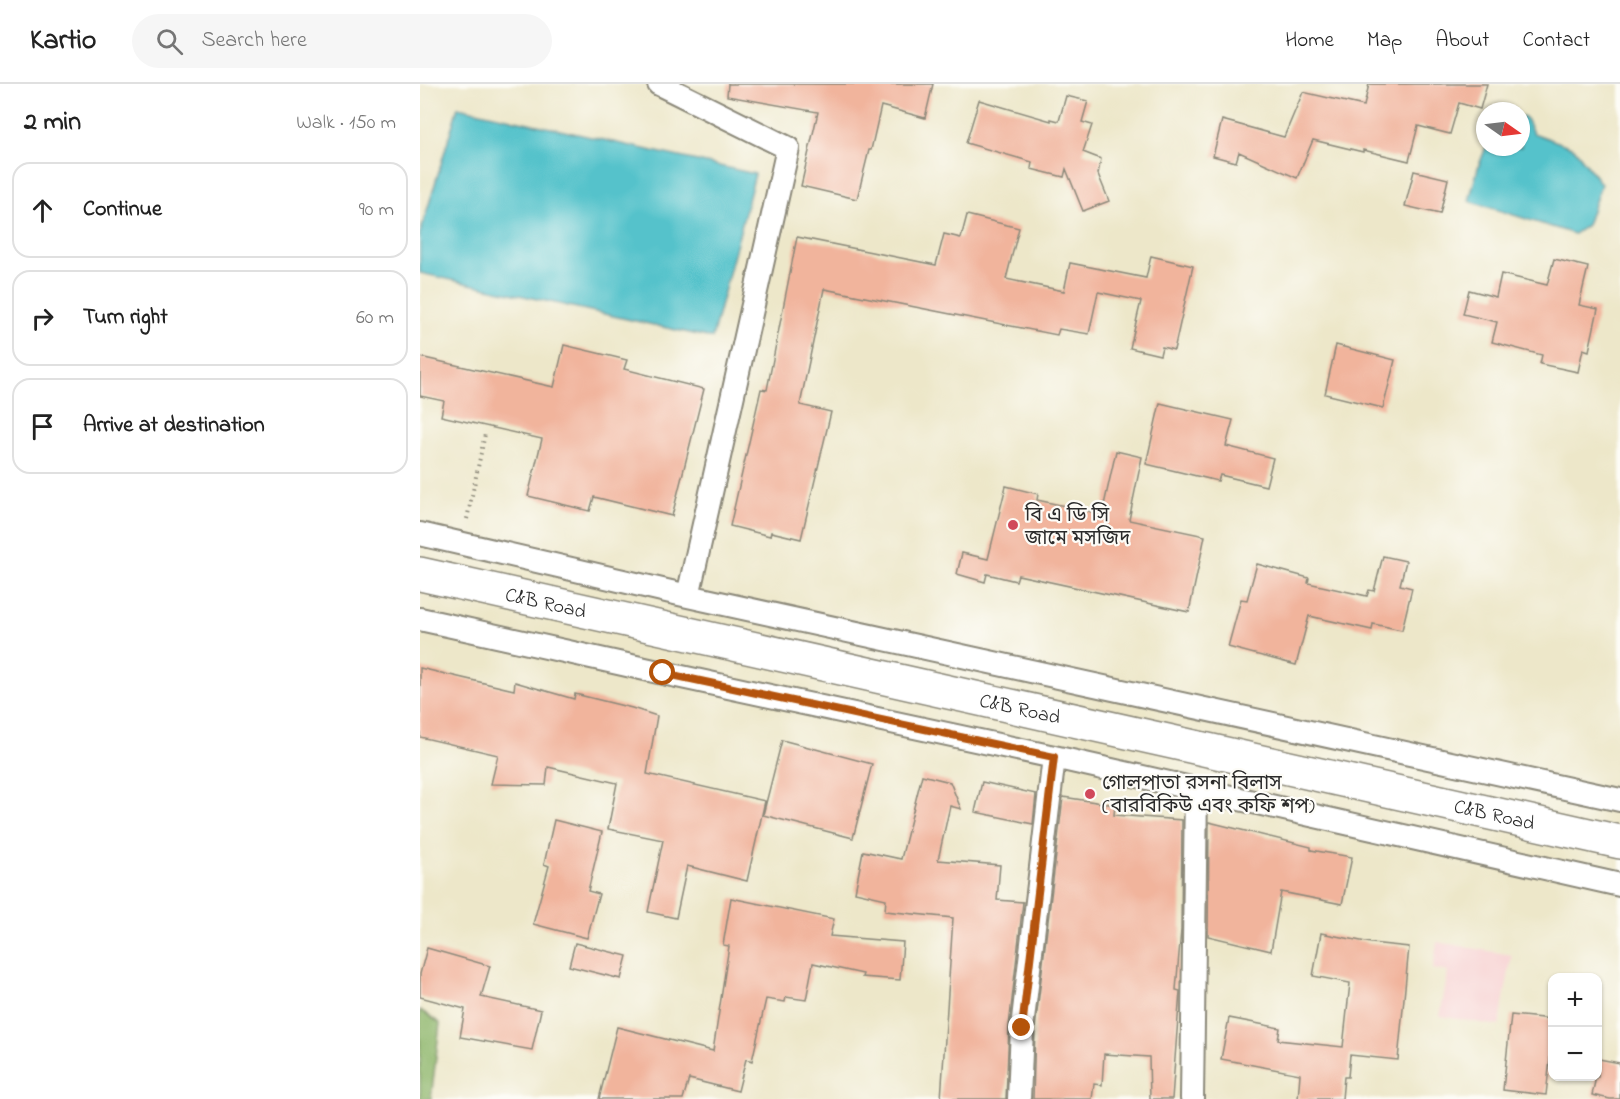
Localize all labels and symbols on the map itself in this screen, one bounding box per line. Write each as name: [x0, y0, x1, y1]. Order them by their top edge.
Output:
north arrow: [1476, 102, 1530, 156]
place label: বি এ ডি সি জামে মসজিদ: [1024, 502, 1131, 554]
marker: বি এ ডি সি জামে মসজিদ: [1006, 518, 1020, 532]
street label: C&B Road: [502, 581, 589, 628]
route start: [649, 659, 675, 685]
street label: C&B Road: [976, 687, 1063, 734]
place label: গোলপাতা রসনা বিলাস (বারবিকিউ এবং কফি শপ): [1102, 770, 1315, 822]
marker: গোলপাতা রসনা বিলাস (বারবিকিউ এবং কফি শপ): [1083, 787, 1097, 801]
street label: C&B Road: [1451, 793, 1537, 840]
route end: [1008, 1014, 1034, 1040]

